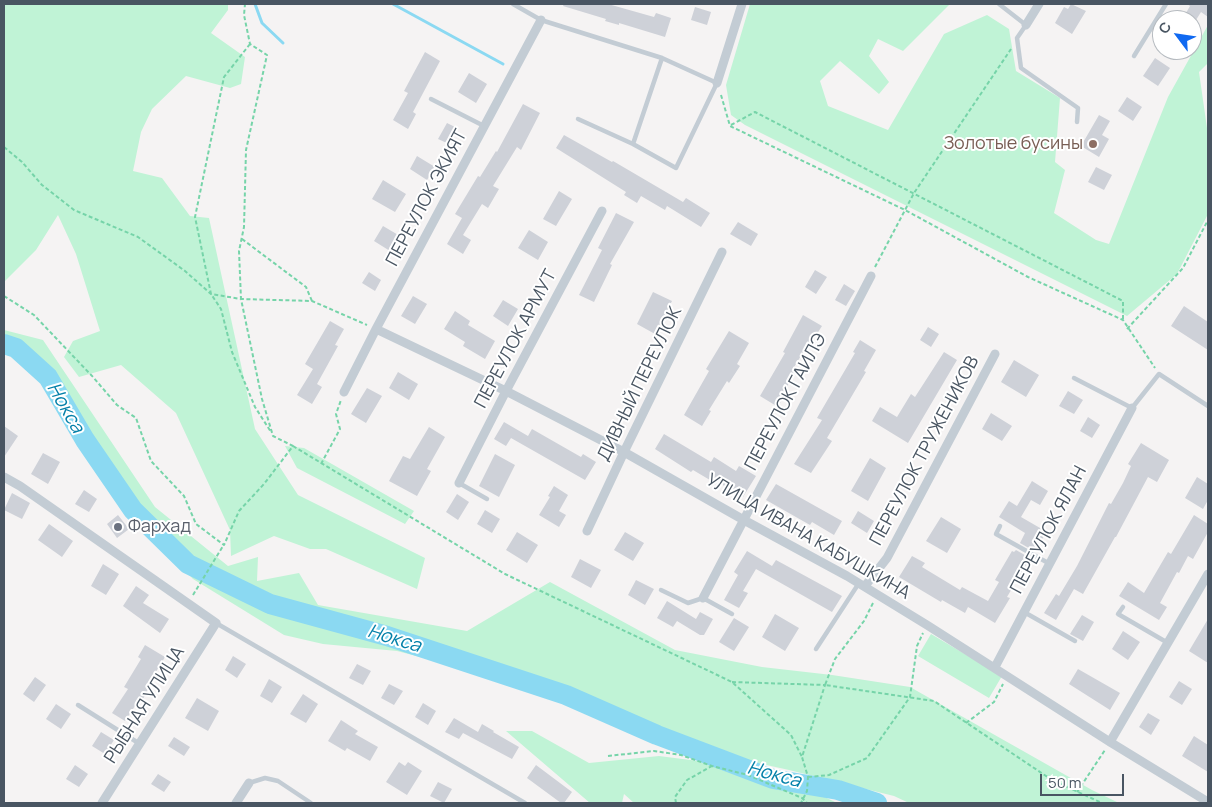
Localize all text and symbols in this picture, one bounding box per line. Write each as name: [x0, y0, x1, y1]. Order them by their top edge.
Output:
north arrow: [1152, 10, 1202, 60]
text: С: [1154, 18, 1175, 37]
street label: ПЕРЕУЛОК ЭКИЯТ: [382, 126, 472, 270]
place label: Золотые бусины: [943, 133, 1083, 155]
marker: Золотые бусины: [1087, 138, 1099, 150]
street label: ПЕРЕУЛОК АРМУТ: [470, 266, 562, 412]
street label: ДИВНЫЙ ПЕРЕУЛОК: [593, 303, 687, 465]
street label: ПЕРЕУЛОК ГАИЛЭ: [741, 330, 831, 474]
street label: ПЕРЕУЛОК ТРУЖЕНИКОВ: [866, 353, 984, 549]
water label: Нокса: [42, 379, 88, 437]
street label: ПЕРЕУЛОК ЯЛАН: [1006, 463, 1092, 597]
street label: УЛИЦА ИВАНА КАБУШКИНА: [702, 470, 914, 604]
place label: Фархад: [128, 516, 191, 538]
marker: Фархад: [112, 521, 124, 533]
water label: Нокса: [365, 620, 423, 658]
street label: РЫБНАЯ УЛИЦА: [100, 643, 190, 767]
water label: Нокса: [745, 757, 803, 793]
scale bar: [1042, 764, 1126, 796]
text: 50 m: [1048, 772, 1082, 793]

